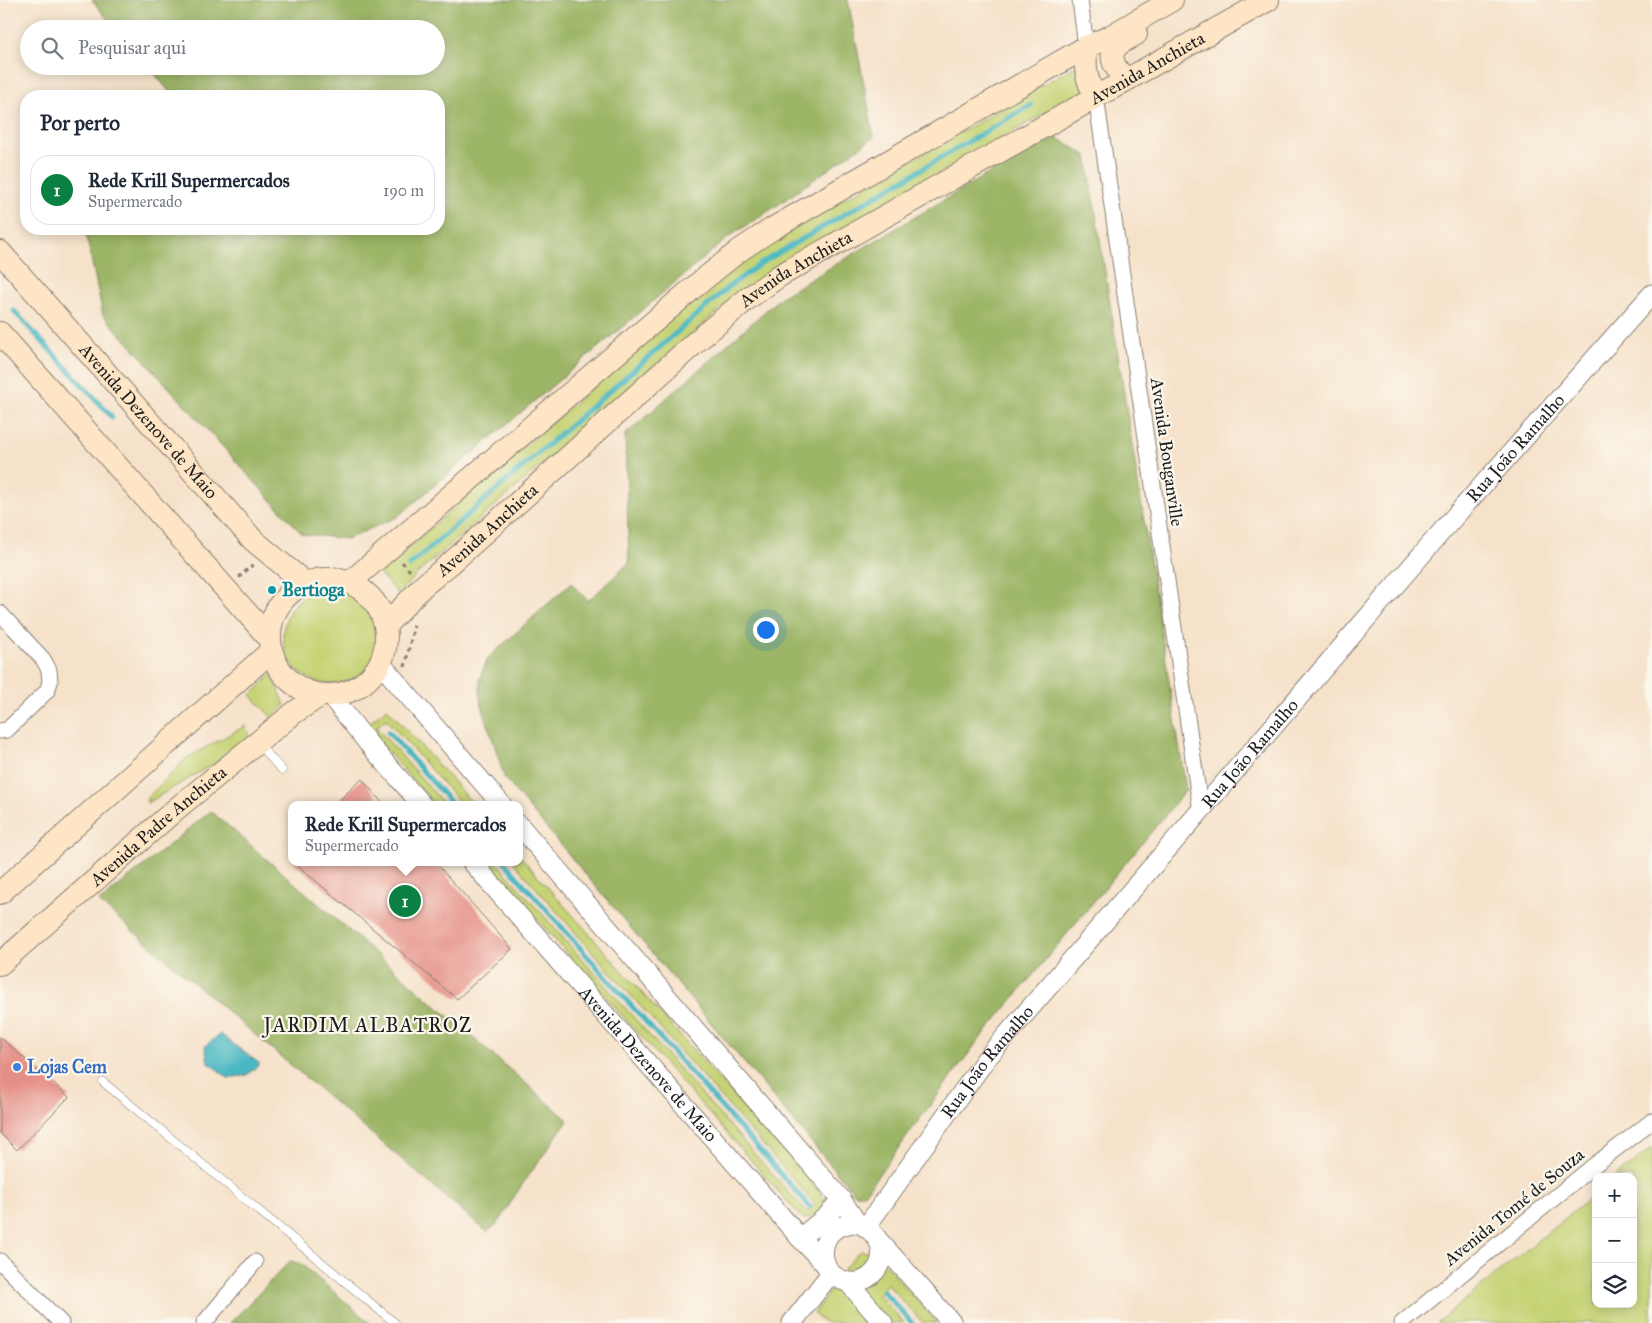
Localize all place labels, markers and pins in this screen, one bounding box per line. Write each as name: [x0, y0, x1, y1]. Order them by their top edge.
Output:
place label: Bertioga: [282, 579, 345, 602]
marker: Bertioga: [266, 584, 278, 596]
pin: 1: [389, 882, 421, 920]
place label: Lojas Cem: [27, 1056, 108, 1079]
marker: Lojas Cem: [11, 1061, 23, 1073]

